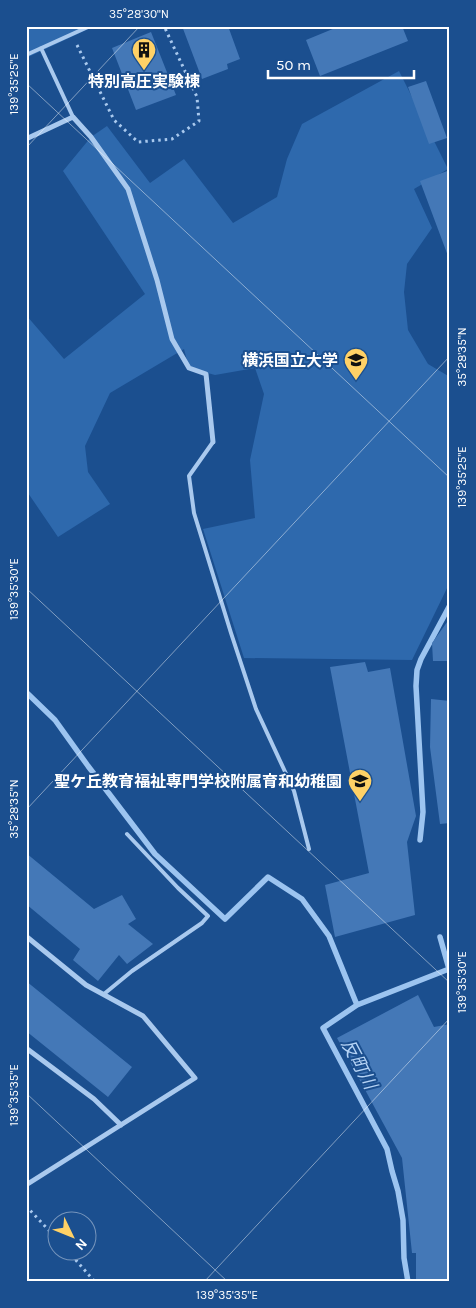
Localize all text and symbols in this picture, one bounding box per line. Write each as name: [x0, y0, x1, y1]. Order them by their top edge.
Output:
text: 35°28'30"N: [109, 7, 169, 21]
building icon: 特別高圧実験棟: [131, 37, 157, 71]
scale bar: [268, 48, 415, 80]
text: 139°35'25"E: [7, 53, 21, 115]
text: 50 m: [276, 56, 311, 74]
place label: 特別高圧実験棟: [88, 72, 200, 91]
text: 35°28'35"N: [455, 327, 469, 387]
school or university icon: 横浜国立大学: [343, 347, 369, 381]
place label: 横浜国立大学: [242, 351, 338, 370]
text: 139°35'25"E: [455, 446, 469, 508]
text: 139°35'30"E: [7, 558, 21, 620]
school or university icon: 聖ケ丘教育福祉専門学校附属育和幼稚園: [347, 768, 373, 802]
place label: 聖ケ丘教育福祉専門学校附属育和幼稚園: [54, 772, 342, 791]
text: 35°28'35"N: [7, 779, 21, 839]
text: 139°35'30"E: [455, 951, 469, 1013]
water label: 反町川: [337, 1035, 382, 1095]
text: 139°35'35"E: [7, 1064, 21, 1126]
north arrow: [48, 1210, 98, 1260]
text: N: [71, 1235, 91, 1254]
text: 139°35'35"E: [196, 1288, 258, 1302]

